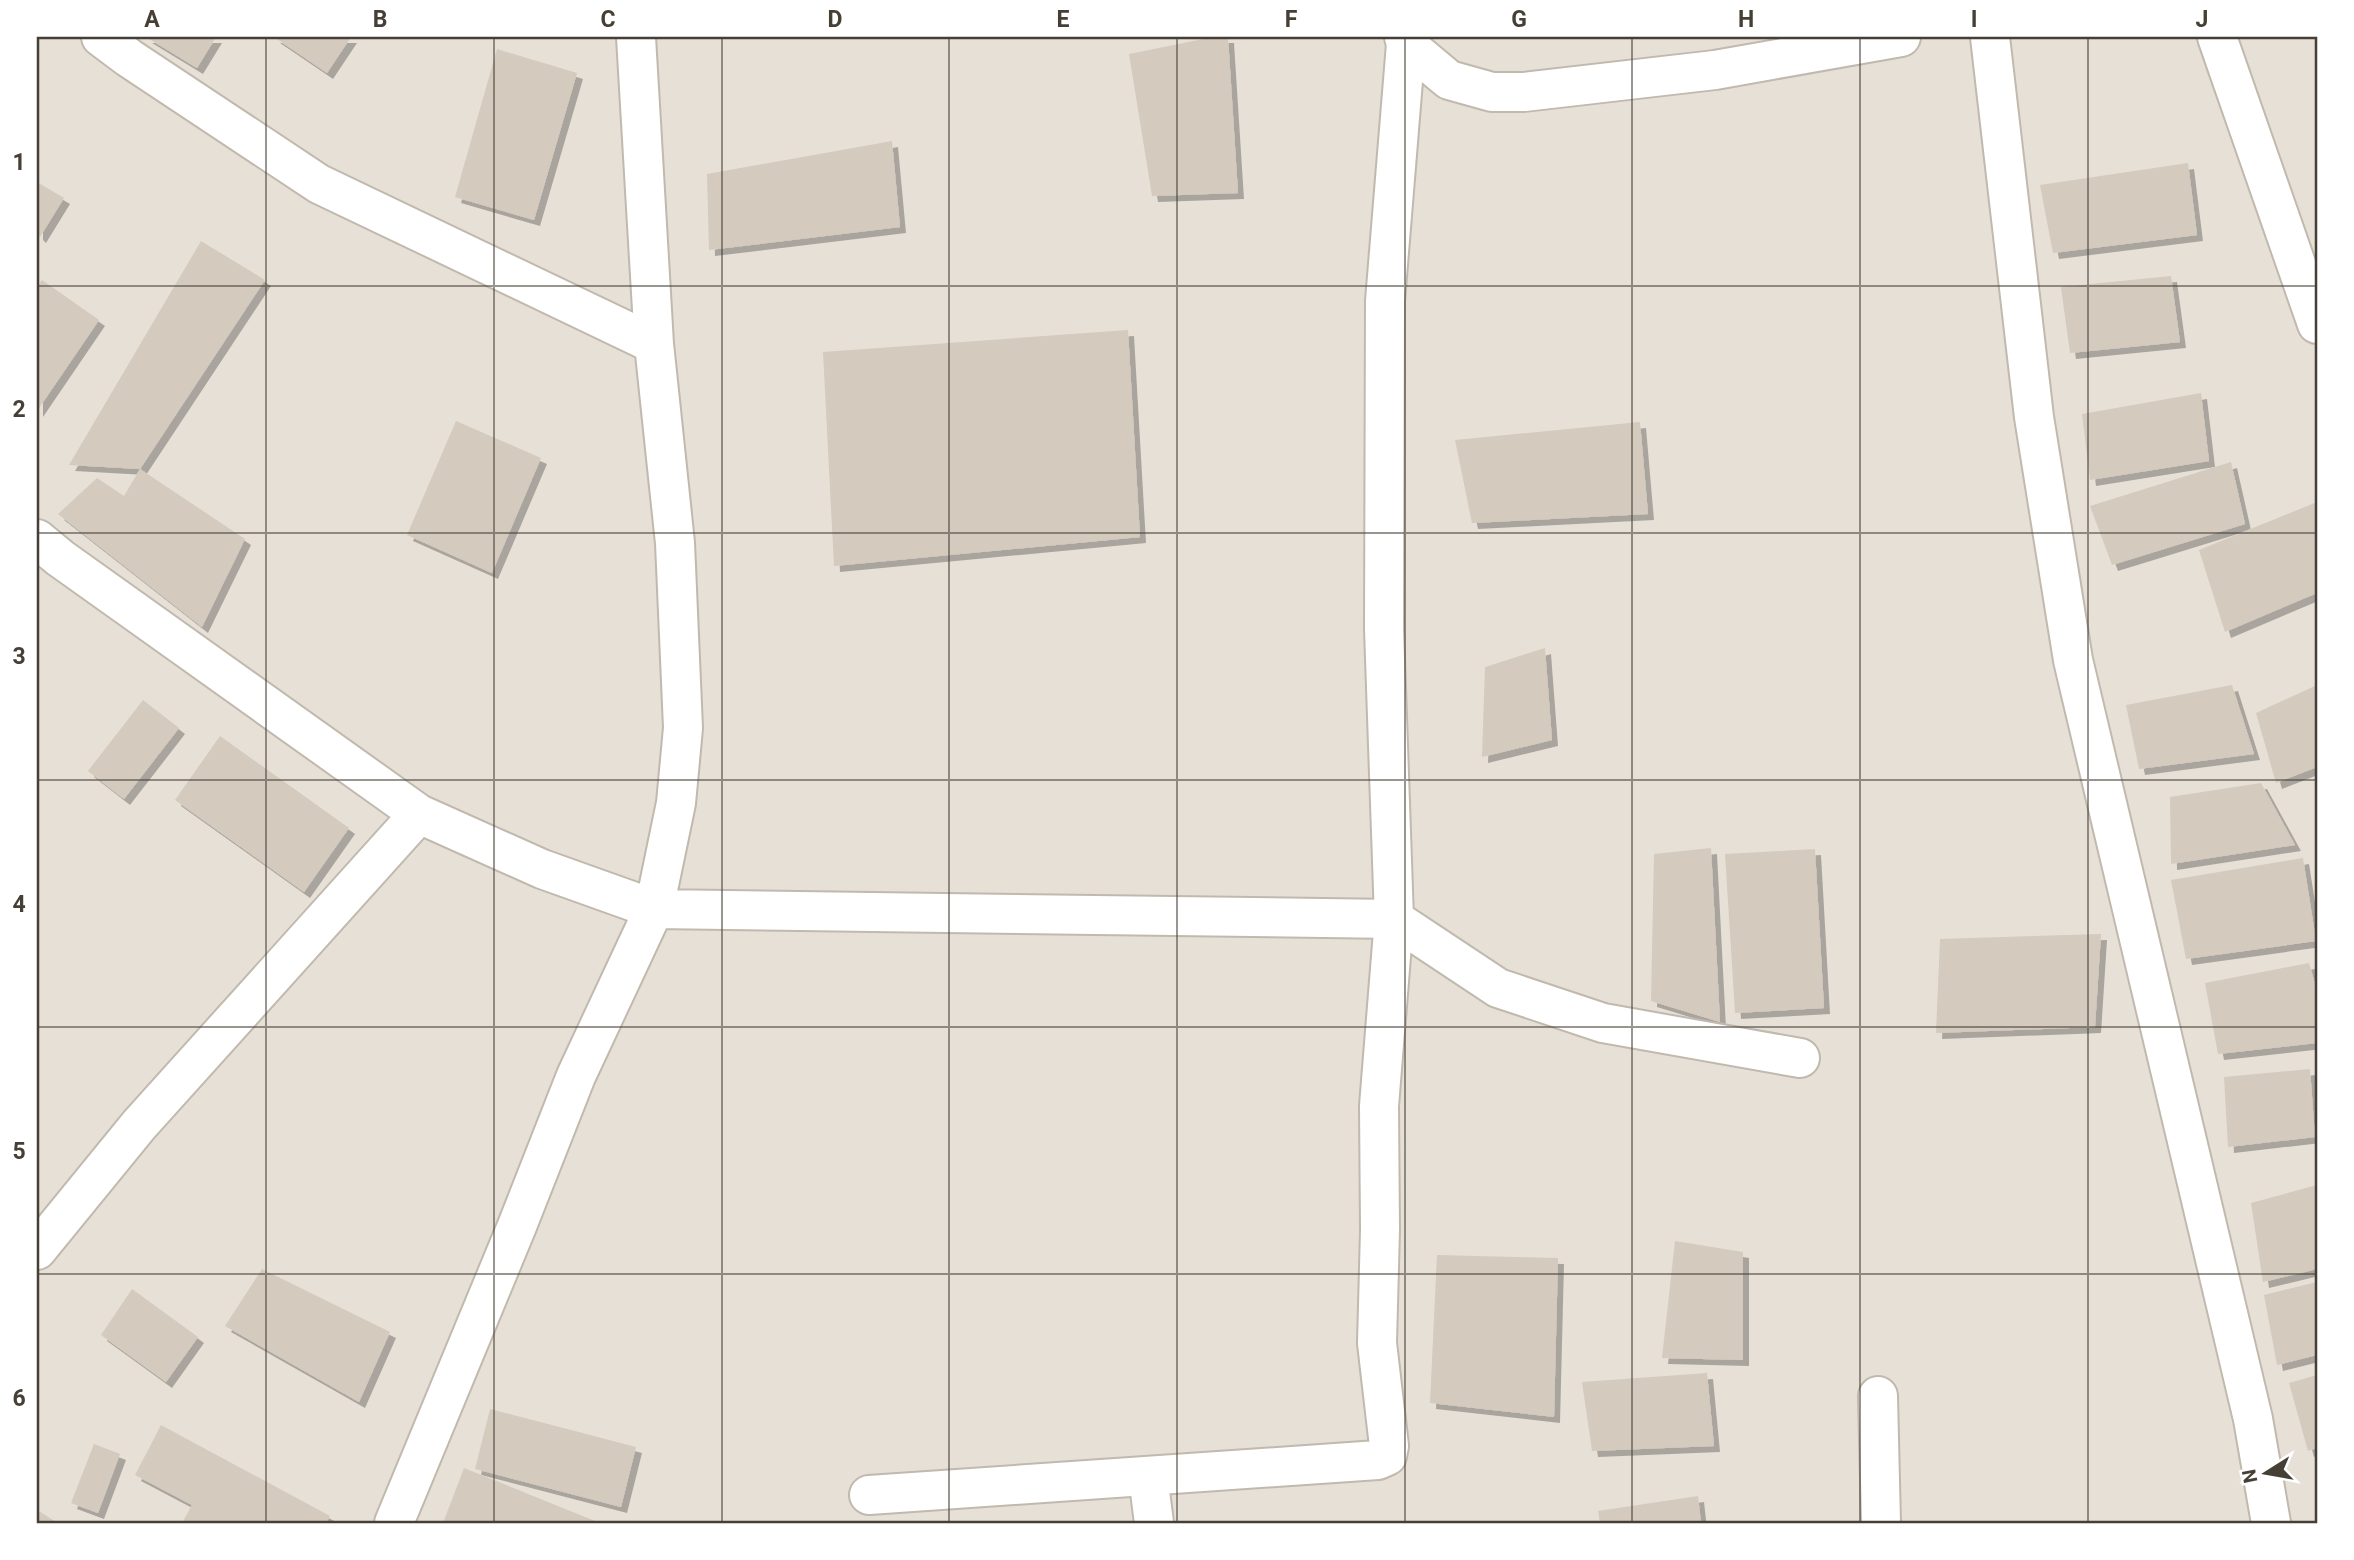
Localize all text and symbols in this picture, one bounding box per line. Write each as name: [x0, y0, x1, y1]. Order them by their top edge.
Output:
text: A: [144, 6, 160, 33]
text: B: [373, 6, 387, 33]
text: C: [600, 6, 616, 33]
text: D: [828, 6, 842, 33]
text: E: [1057, 6, 1070, 33]
text: F: [1285, 6, 1298, 33]
text: G: [1511, 6, 1527, 33]
text: H: [1738, 6, 1754, 33]
text: I: [1971, 6, 1977, 33]
text: J: [2196, 6, 2208, 33]
text: 1: [12, 149, 26, 176]
text: 2: [12, 396, 26, 423]
text: 3: [12, 643, 26, 670]
text: 4: [12, 891, 26, 918]
text: 5: [12, 1138, 26, 1165]
text: 6: [12, 1385, 26, 1412]
north arrow: [2232, 1438, 2302, 1508]
text: N: [2237, 1467, 2262, 1485]

